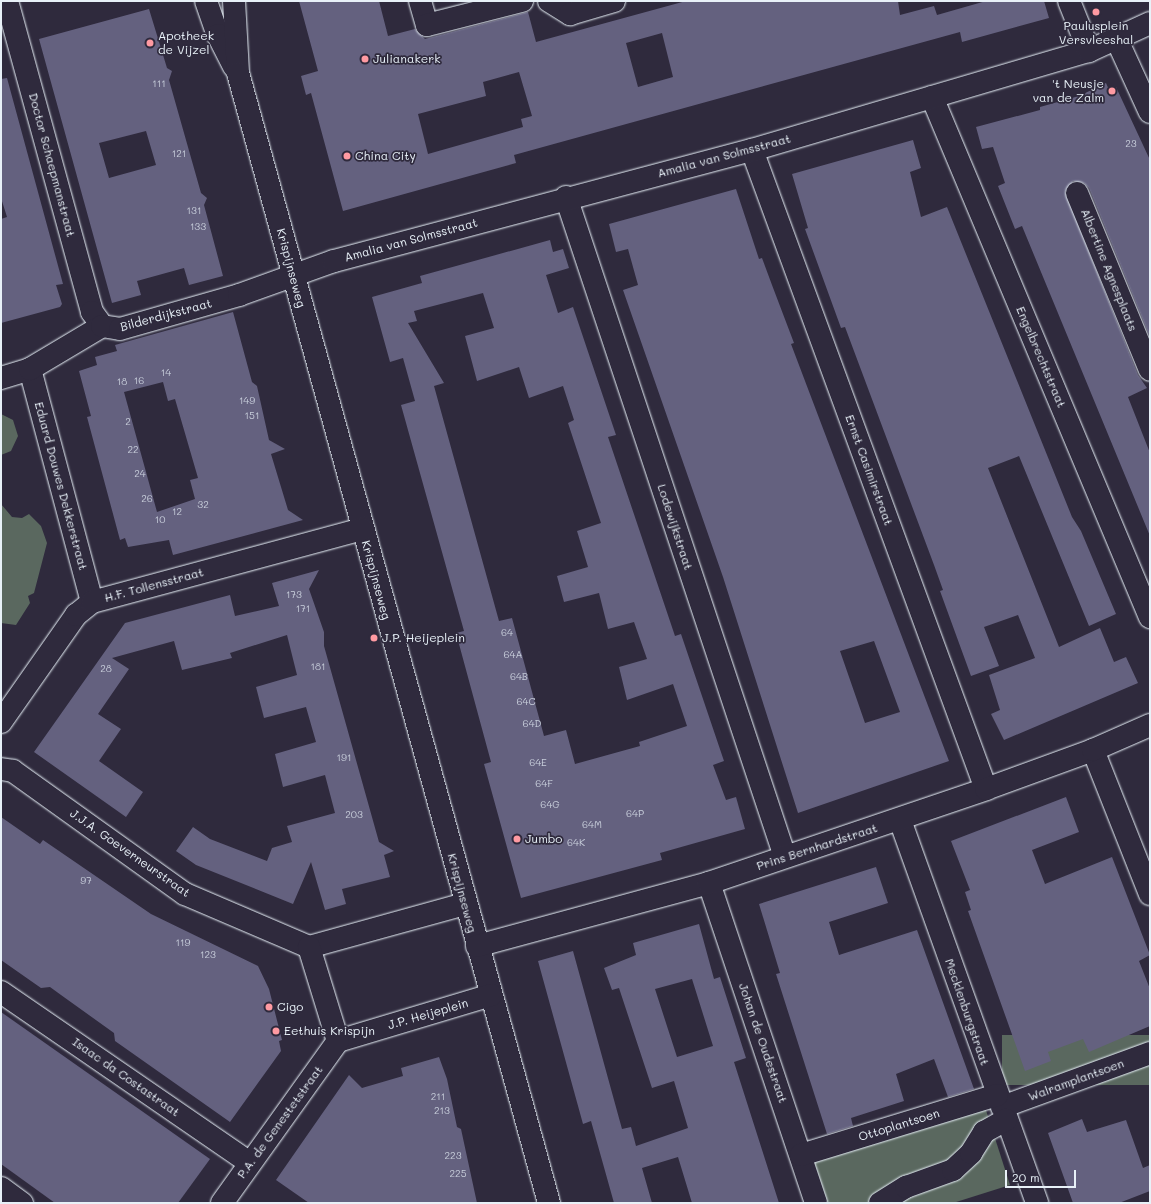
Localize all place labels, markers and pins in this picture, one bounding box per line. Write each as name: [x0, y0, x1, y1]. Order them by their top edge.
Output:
marker: Paulusplein Versvleeshal: [1091, 7, 1101, 17]
place label: Paulusplein Versvleeshal: [1059, 19, 1133, 47]
place label: Apotheek de Vijzel: [158, 29, 214, 57]
marker: Apotheek de Vijzel: [145, 38, 155, 48]
place label: Julianakerk: [373, 52, 441, 66]
marker: Julianakerk: [360, 54, 370, 64]
place label: 't Neusje van de Zalm: [1033, 77, 1104, 105]
marker: 't Neusje van de Zalm: [1107, 86, 1117, 96]
place label: China City: [355, 149, 416, 163]
marker: China City: [342, 151, 352, 161]
place label: J.P. Heijeplein: [382, 631, 465, 645]
marker: J.P. Heijeplein: [369, 633, 379, 643]
place label: Jumbo: [525, 832, 562, 846]
marker: Jumbo: [512, 834, 522, 844]
place label: Cigo: [277, 1000, 303, 1014]
marker: Cigo: [264, 1002, 274, 1012]
place label: Eethuis Krispijn: [284, 1024, 375, 1038]
marker: Eethuis Krispijn: [271, 1026, 281, 1036]

